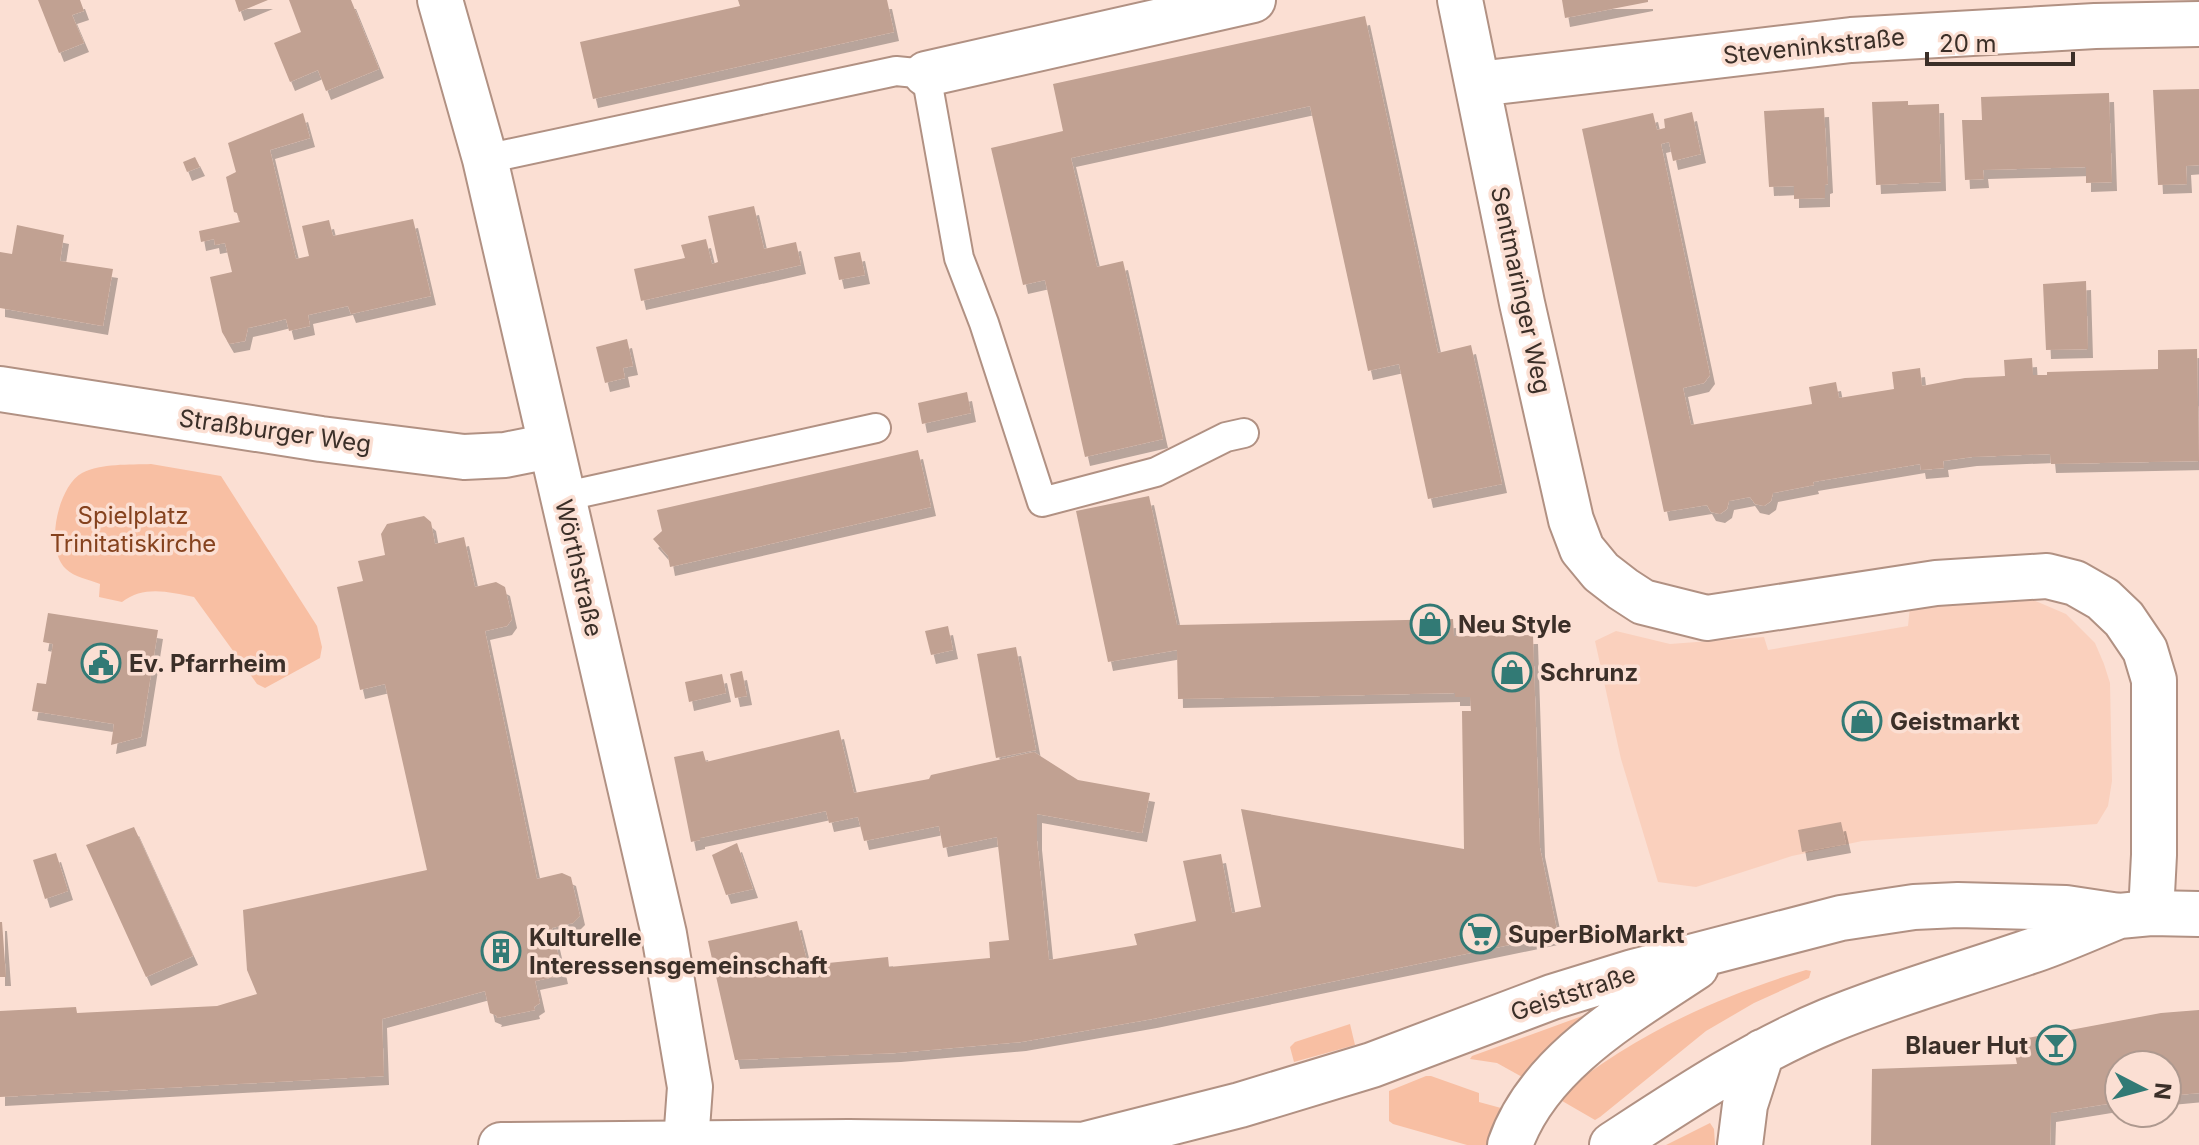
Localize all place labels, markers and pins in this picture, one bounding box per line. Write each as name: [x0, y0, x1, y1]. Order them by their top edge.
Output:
shop icon: Neu Style: [1409, 603, 1451, 645]
place label: Neu Style: [1458, 610, 1572, 639]
public building icon: Ev. Pfarrheim: [80, 642, 122, 684]
place label: Ev. Pfarrheim: [129, 649, 286, 678]
shop icon: Schrunz: [1491, 651, 1533, 693]
place label: Schrunz: [1540, 658, 1638, 687]
shop icon: Geistmarkt: [1841, 700, 1883, 742]
place label: Geistmarkt: [1890, 707, 2020, 736]
supermarket icon: SuperBioMarkt: [1459, 913, 1501, 955]
place label: SuperBioMarkt: [1508, 920, 1685, 949]
place label: Kulturelle Interessensgemeinschaft: [529, 923, 828, 980]
building icon: Kulturelle Interessensgemeinschaft: [480, 930, 522, 972]
bar icon: Blauer Hut: [2035, 1024, 2077, 1066]
place label: Blauer Hut: [1905, 1031, 2028, 1060]

